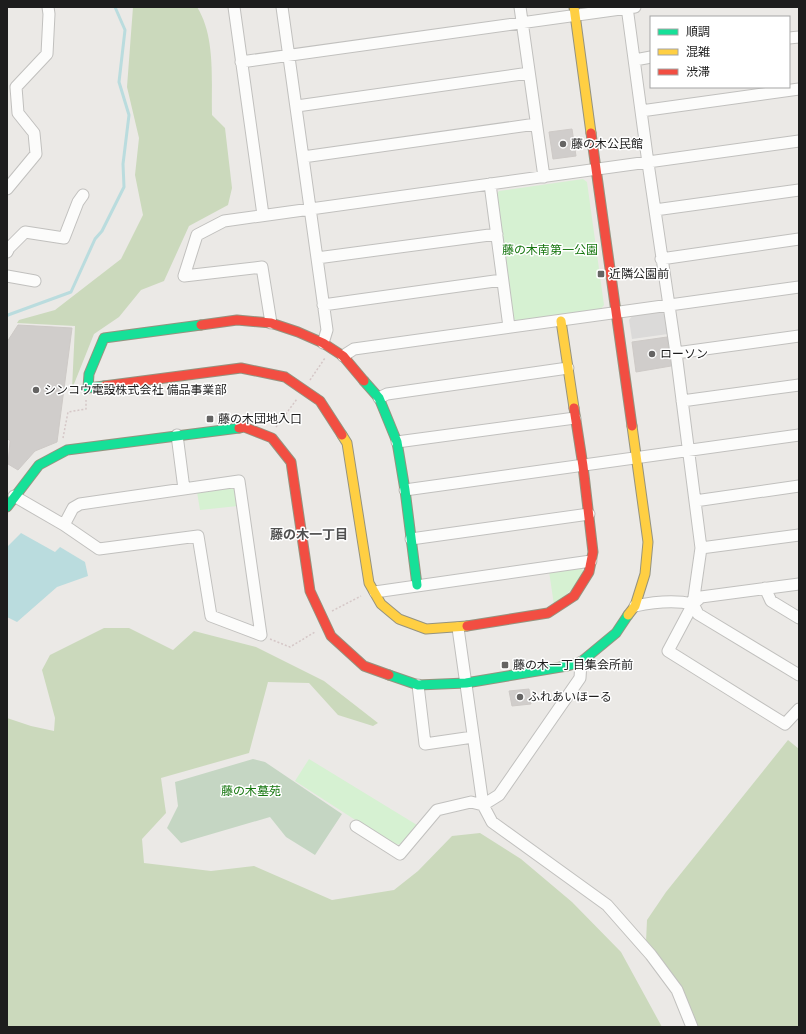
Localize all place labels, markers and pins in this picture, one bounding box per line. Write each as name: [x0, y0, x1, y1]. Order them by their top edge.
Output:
place label: 藤の木公民館: [571, 137, 643, 151]
marker: 藤の木公民館: [558, 139, 568, 149]
place label: 近隣公園前: [609, 267, 669, 281]
marker: 近隣公園前: [596, 269, 606, 279]
place label: ローソン: [660, 347, 708, 361]
marker: ローソン: [647, 349, 657, 359]
place label: シンコウ電設株式会社 備品事業部: [44, 383, 227, 397]
marker: シンコウ電設株式会社 備品事業部: [31, 385, 41, 395]
place label: 藤の木団地入口: [218, 412, 302, 426]
marker: 藤の木団地入口: [205, 414, 215, 424]
place label: 藤の木一丁目集会所前: [513, 658, 633, 672]
marker: 藤の木一丁目集会所前: [500, 660, 510, 670]
place label: ふれあいほーる: [528, 690, 612, 704]
marker: ふれあいほーる: [515, 692, 525, 702]

